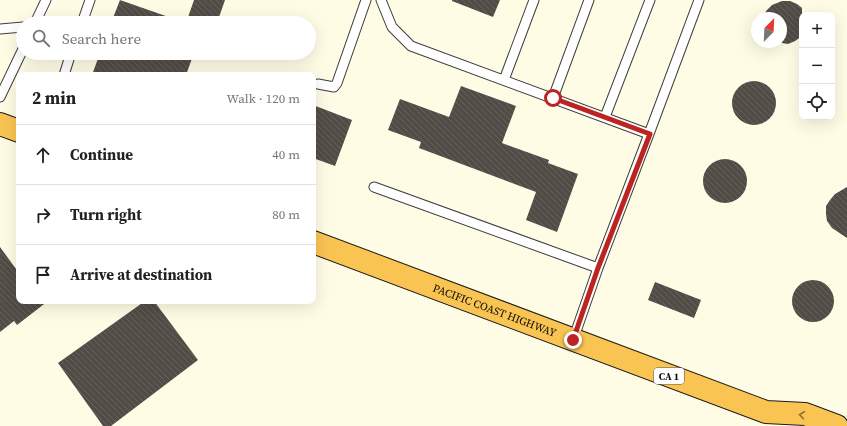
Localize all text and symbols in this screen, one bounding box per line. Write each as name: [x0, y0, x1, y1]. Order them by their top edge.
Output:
north arrow: [751, 12, 787, 48]
map controls: [799, 12, 835, 120]
button: +: [799, 12, 835, 48]
search box: [16, 16, 316, 60]
icon: search: [30, 27, 52, 49]
text: Search here: [62, 28, 141, 49]
button: −: [799, 48, 835, 84]
button: locate: [799, 84, 835, 120]
text: 2 min: [32, 86, 76, 110]
route start: [544, 89, 562, 107]
text: Walk · 120 m: [227, 90, 300, 107]
icon: ahead: [32, 144, 54, 166]
text: Continue: [70, 144, 133, 165]
text: 40 m: [272, 146, 300, 163]
icon: right: [32, 204, 54, 226]
text: Turn right: [70, 204, 142, 225]
text: 80 m: [272, 206, 300, 223]
icon: arrive: [32, 264, 54, 286]
text: Arrive at destination: [70, 264, 212, 285]
street label: PACIFIC COAST HIGHWAY: [431, 281, 558, 341]
route end: [564, 331, 582, 349]
road number: CA 1: [654, 368, 684, 384]
one-way arrow: [799, 411, 806, 420]

